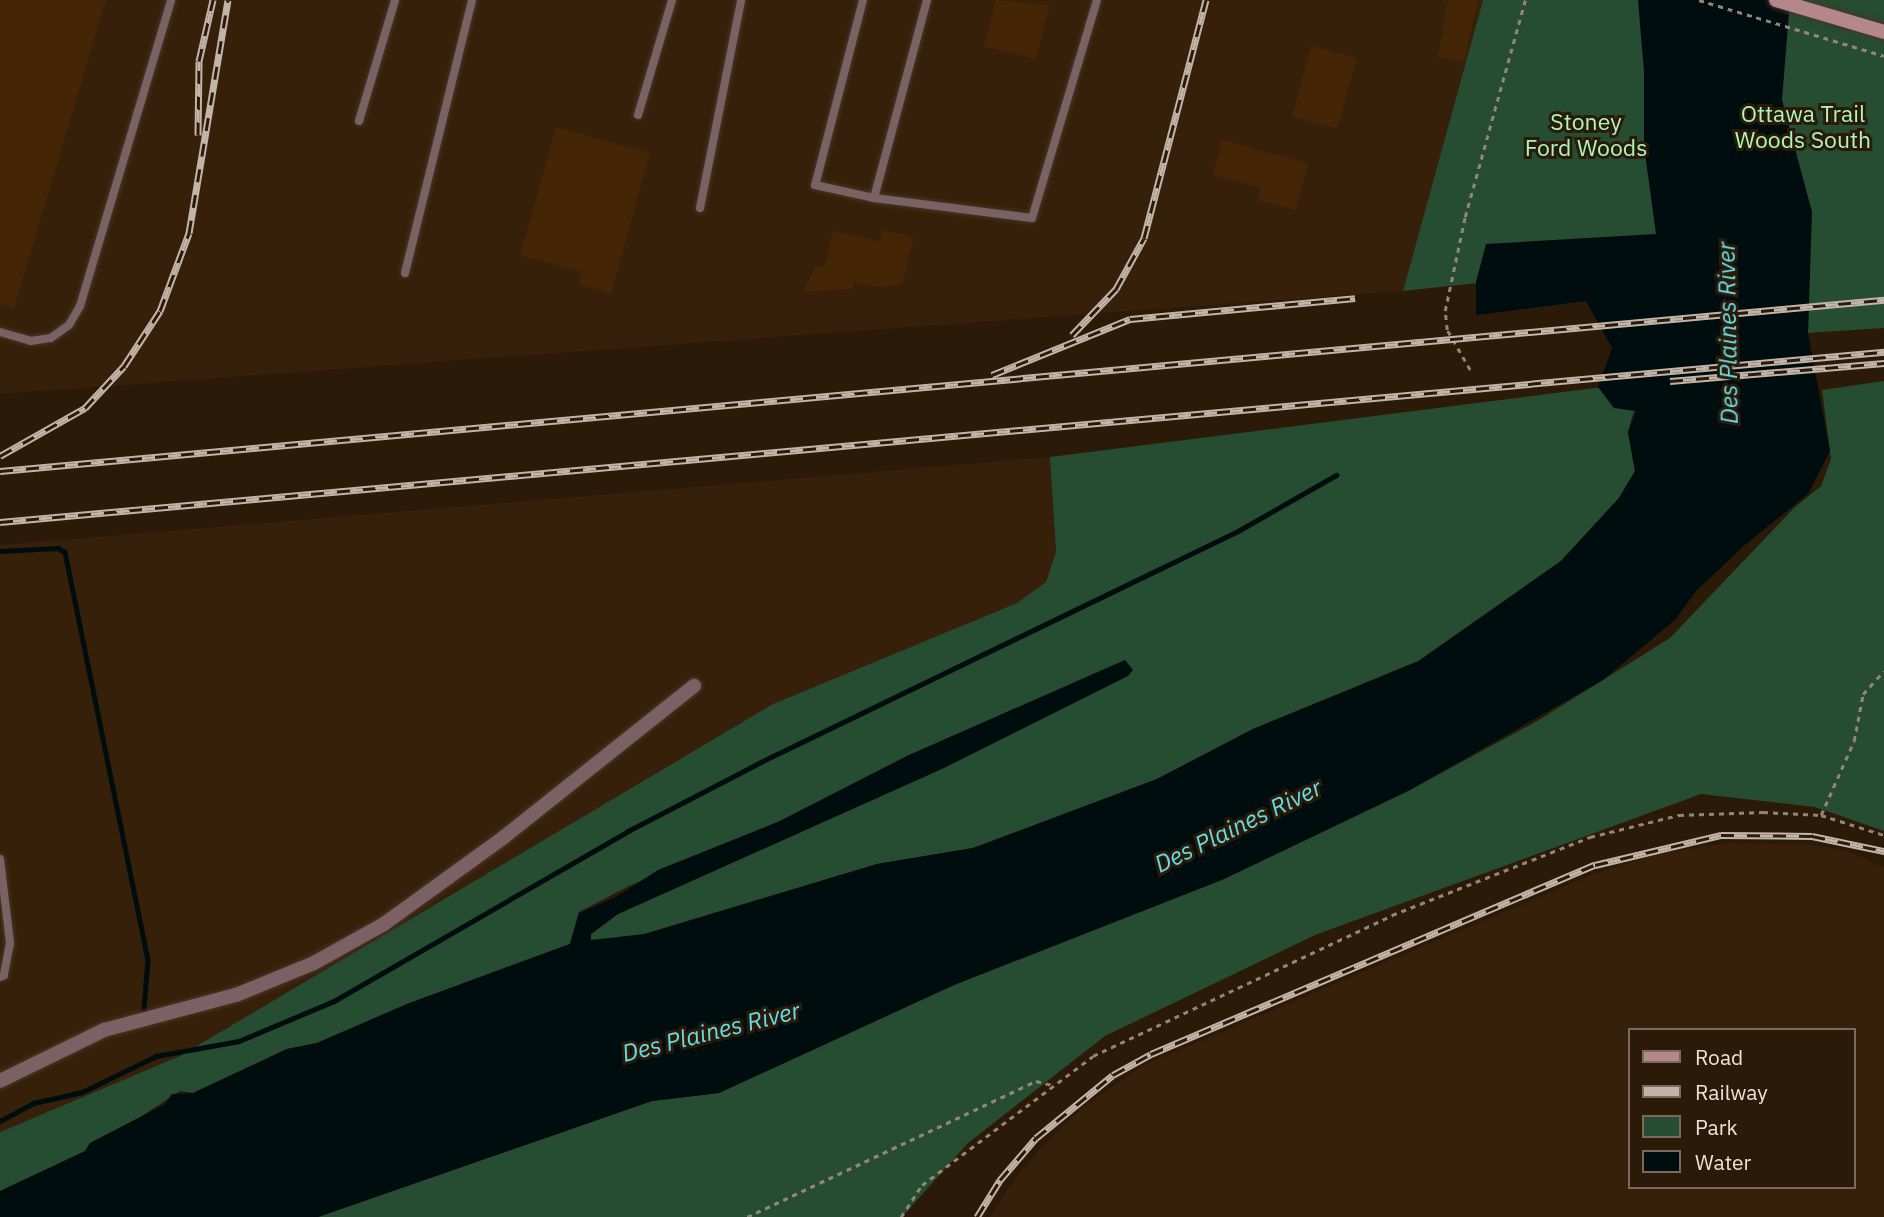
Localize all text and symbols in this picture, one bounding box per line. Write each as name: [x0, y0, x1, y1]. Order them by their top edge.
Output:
park label: Ottawa Trail Woods South: [1735, 99, 1871, 153]
park label: Stoney Ford Woods: [1525, 107, 1647, 161]
water label: Des Plaines River: [1712, 242, 1744, 424]
water label: Des Plaines River: [1150, 773, 1326, 879]
water label: Des Plaines River: [619, 996, 803, 1068]
legend: [1629, 1028, 1856, 1189]
text: Road: [1695, 1043, 1743, 1071]
text: Railway: [1695, 1078, 1768, 1106]
text: Park: [1695, 1113, 1738, 1141]
text: Water: [1695, 1148, 1751, 1176]

